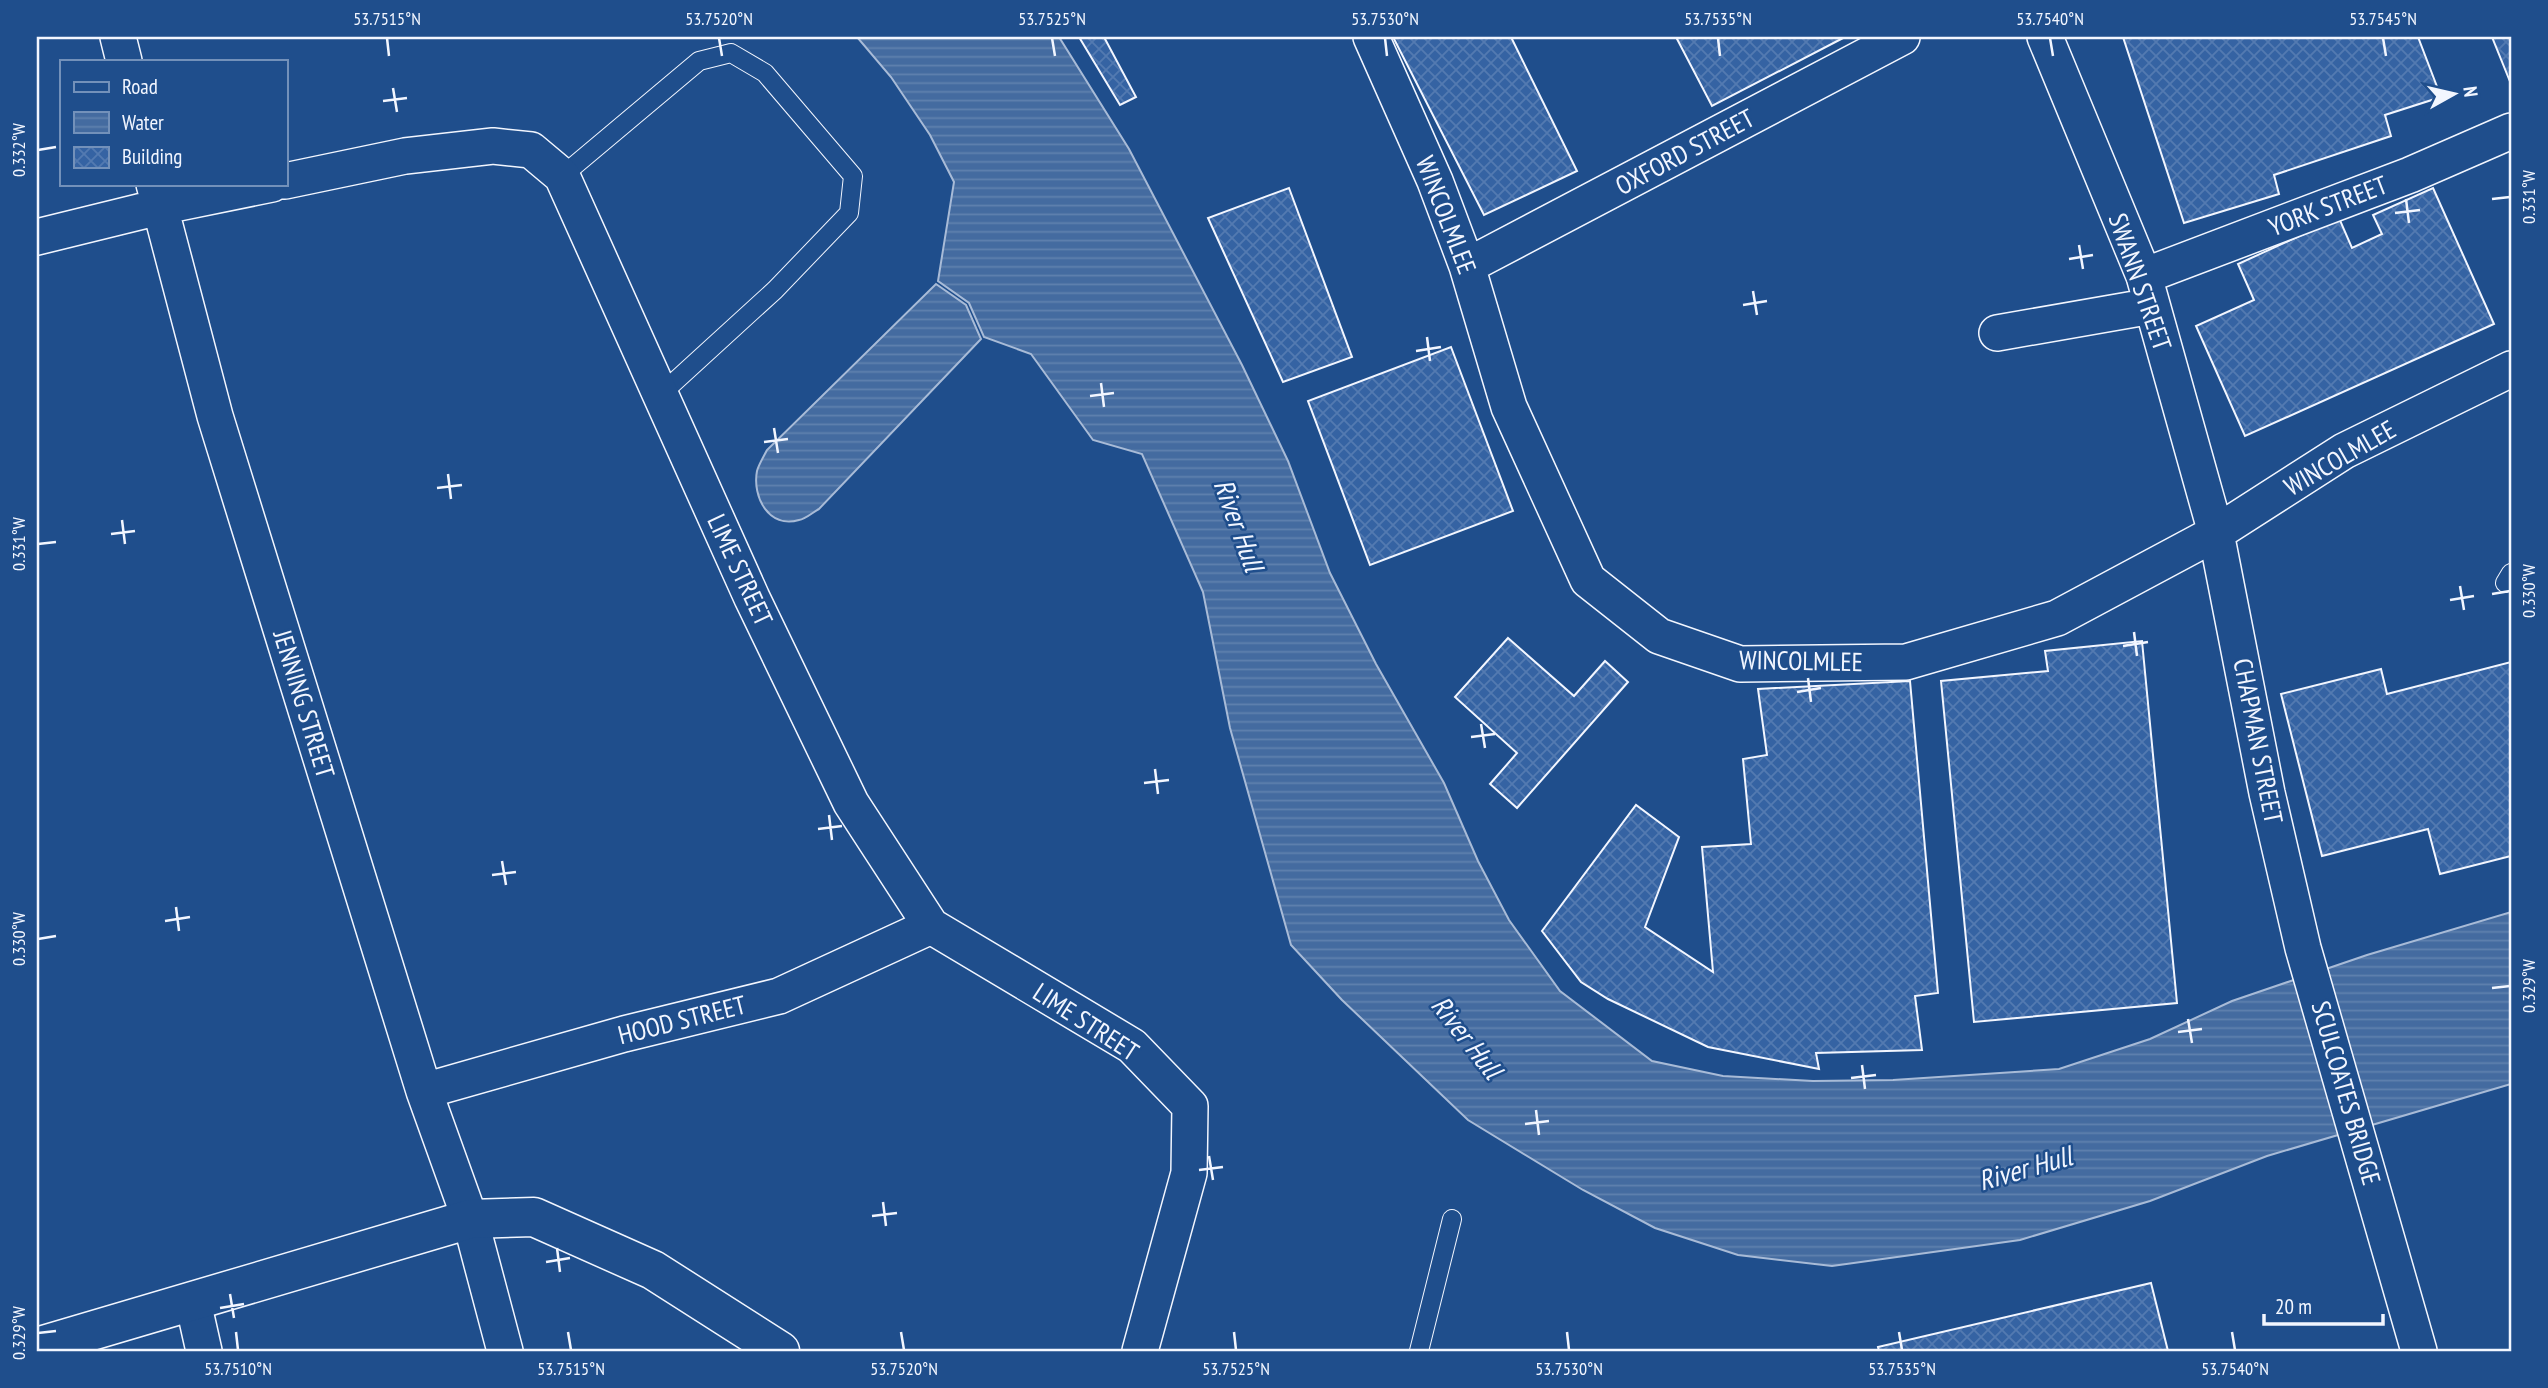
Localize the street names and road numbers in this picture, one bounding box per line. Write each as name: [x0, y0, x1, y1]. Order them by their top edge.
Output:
street label: OXFORD STREET: [1610, 101, 1760, 202]
street label: WINCOLMLEE: [1409, 151, 1484, 278]
street label: YORK STREET: [2264, 168, 2392, 243]
street label: SWANN STREET: [2102, 209, 2179, 355]
street label: WINCOLMLEE: [2278, 412, 2402, 503]
street label: LIME STREET: [700, 509, 781, 631]
street label: JENNING STREET: [266, 625, 343, 782]
street label: WINCOLMLEE: [1739, 643, 1863, 678]
street label: CHAPMAN STREET: [2226, 656, 2291, 827]
street label: LIME STREET: [1027, 975, 1146, 1068]
street label: HOOD STREET: [614, 988, 750, 1051]
street label: SCULCOATES BRIDGE: [2304, 997, 2388, 1189]

